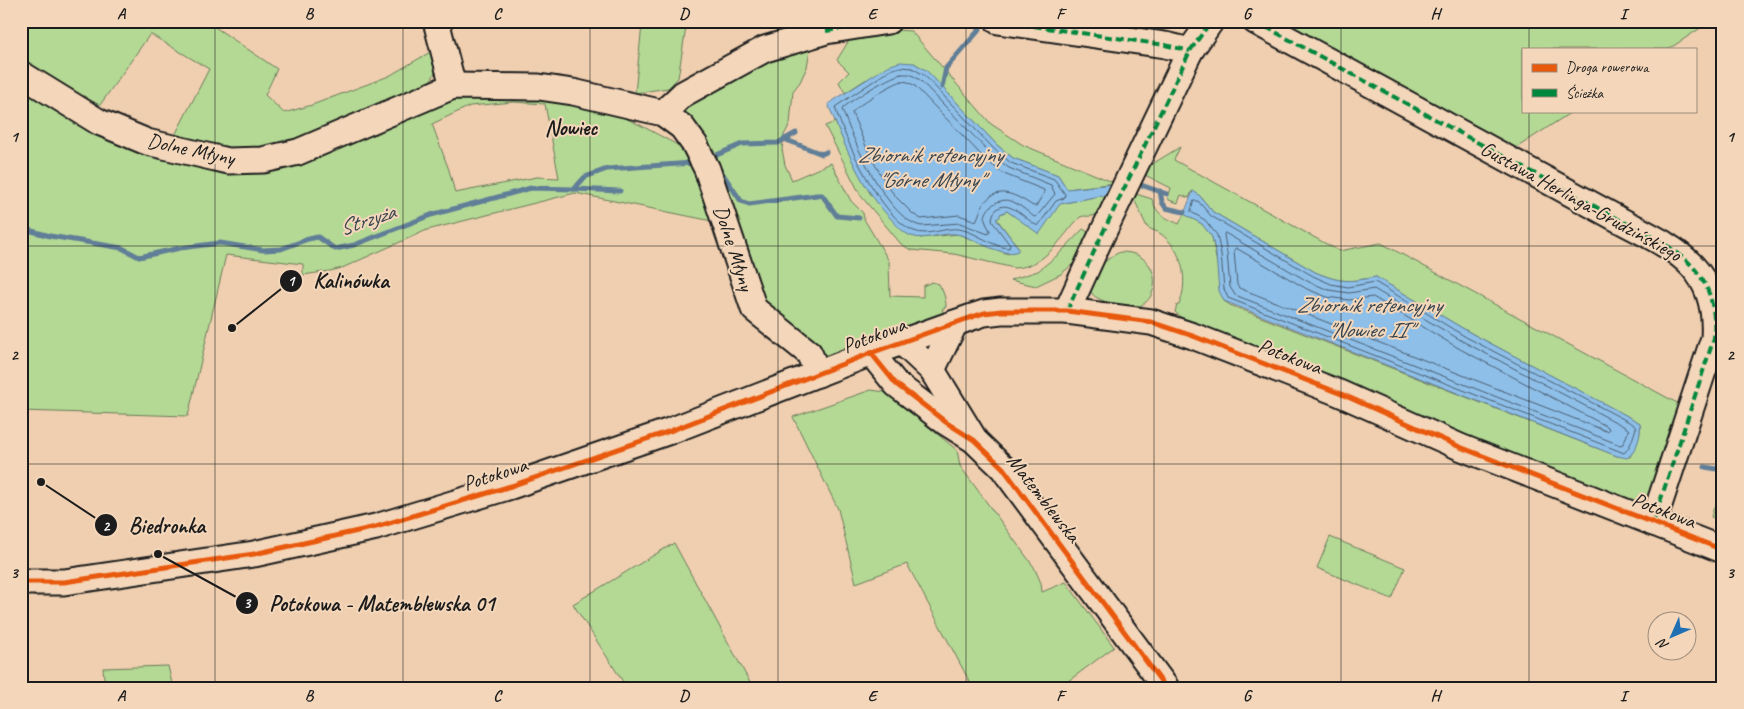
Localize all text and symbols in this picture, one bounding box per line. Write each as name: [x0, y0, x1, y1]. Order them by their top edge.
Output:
text: A: [117, 4, 127, 24]
text: B: [305, 4, 315, 24]
text: C: [493, 4, 503, 24]
text: D: [679, 4, 690, 24]
text: E: [868, 4, 879, 24]
text: F: [1056, 4, 1067, 24]
text: G: [1243, 4, 1253, 24]
text: H: [1430, 4, 1442, 24]
text: I: [1620, 4, 1630, 24]
legend: [1522, 48, 1696, 112]
text: Droga rowerowa: [1566, 58, 1650, 77]
text: Ścieżka: [1566, 84, 1604, 103]
district label: Nowiec: [545, 114, 598, 142]
text: 1: [10, 127, 19, 147]
street label: Dolne Młyny: [145, 127, 239, 171]
text: 1: [1726, 127, 1735, 147]
street label: Gustawa Herlinga-Grudzińskiego: [1476, 135, 1687, 268]
water label: Zbiornik retencyjny "Górne Młyny": [858, 141, 1006, 194]
water label: Strzyża: [335, 197, 401, 242]
street label: Dolne Młyny: [708, 202, 761, 296]
callout: Kalinówka: [278, 262, 399, 299]
text: Kalinówka: [313, 267, 391, 295]
text: 1: [288, 272, 297, 291]
water label: Zbiornik retencyjny "Nowiec II": [1297, 291, 1445, 344]
street label: Potokowa: [839, 310, 911, 359]
street label: Potokowa: [1255, 332, 1327, 381]
text: 2: [10, 345, 19, 365]
text: 2: [1726, 345, 1735, 365]
street label: Matemblewska: [1001, 449, 1088, 549]
street label: Potokowa: [460, 451, 532, 497]
street label: Potokowa: [1629, 486, 1701, 535]
callout: Biedronka: [94, 507, 215, 544]
text: Biedronka: [129, 512, 207, 540]
text: 2: [103, 517, 111, 536]
text: 3: [10, 563, 19, 583]
text: 3: [1726, 563, 1735, 583]
callout: Potokowa - Matemblewska 01: [235, 585, 505, 622]
text: Potokowa - Matemblewska 01: [269, 590, 497, 618]
text: 3: [244, 594, 252, 613]
north arrow: [1646, 612, 1696, 662]
text: N: [1652, 634, 1672, 654]
text: A: [117, 686, 127, 706]
text: B: [305, 686, 315, 706]
text: C: [493, 686, 503, 706]
text: D: [679, 686, 690, 706]
text: E: [868, 686, 879, 706]
text: F: [1056, 686, 1067, 706]
text: G: [1243, 686, 1253, 706]
text: H: [1430, 686, 1442, 706]
text: I: [1620, 686, 1630, 706]

